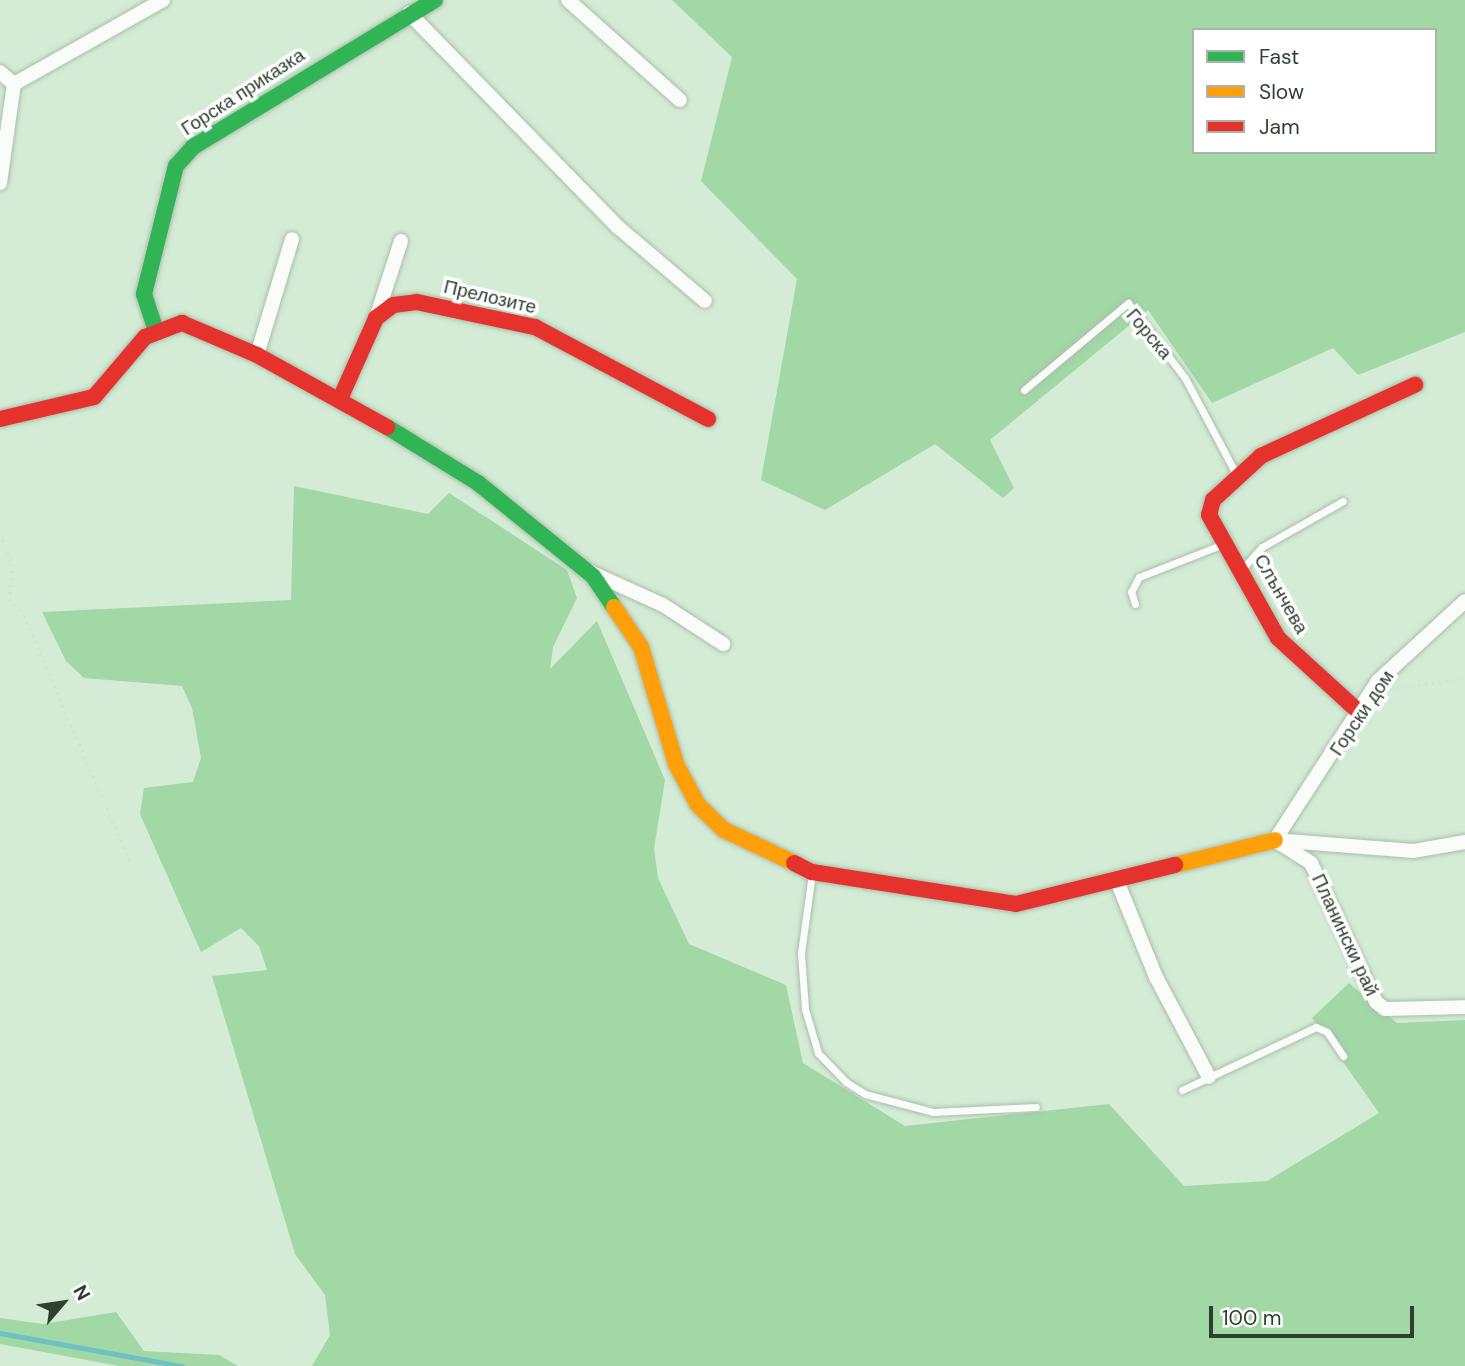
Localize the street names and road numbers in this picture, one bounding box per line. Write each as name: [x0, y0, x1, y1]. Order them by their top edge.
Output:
street label: Горска приказка: [177, 44, 309, 140]
street label: Прелозите: [442, 275, 538, 319]
street label: Горска: [1121, 304, 1177, 364]
street label: Слънчева: [1249, 550, 1313, 638]
street label: Горски дом: [1325, 666, 1399, 760]
street label: Планински рай: [1307, 870, 1383, 1000]

